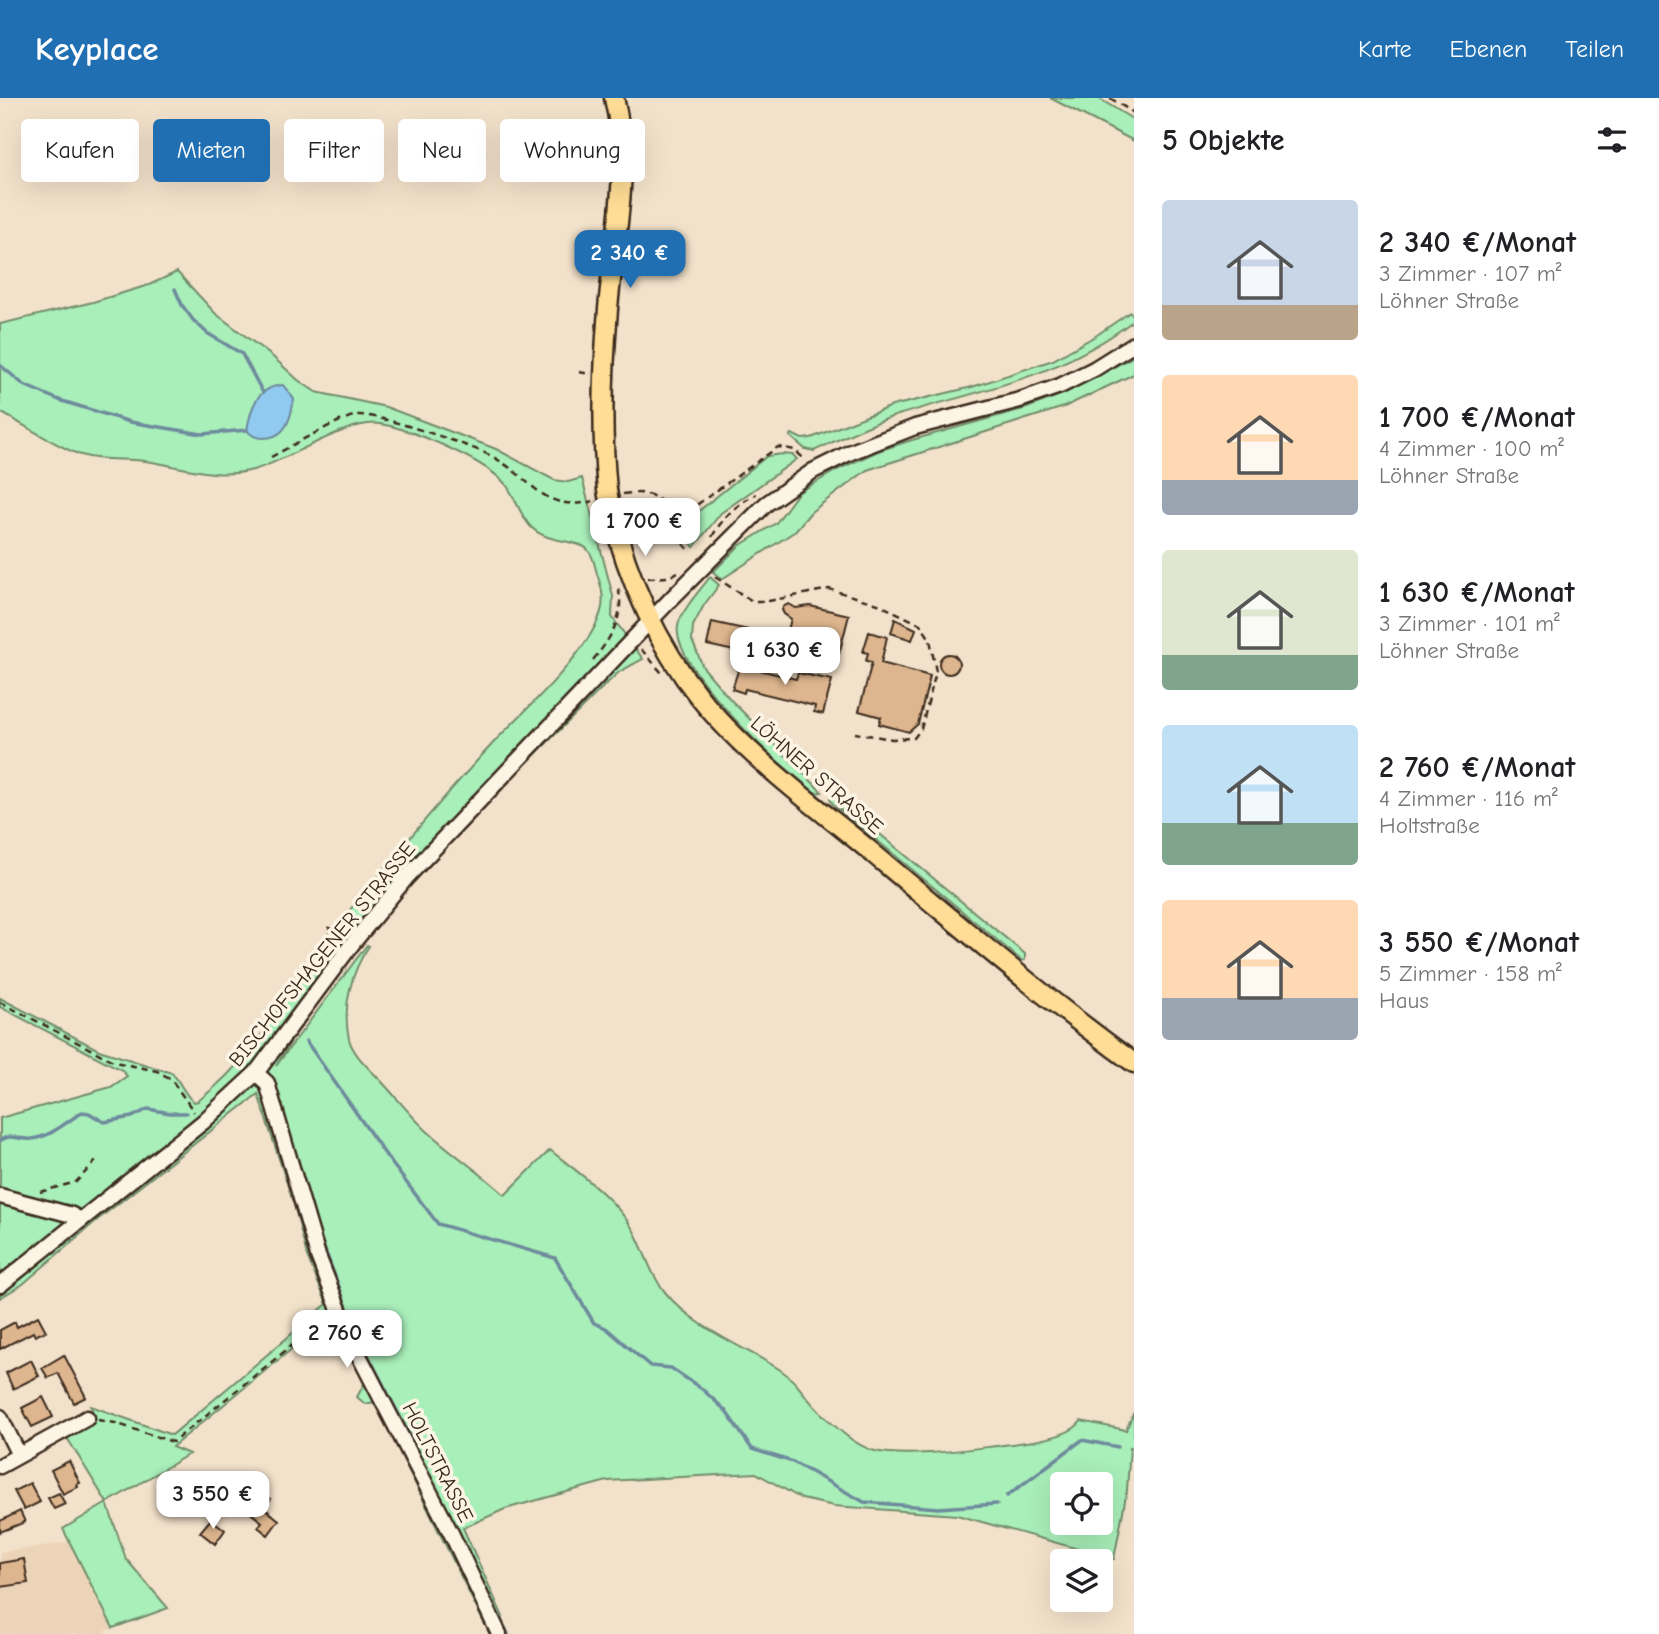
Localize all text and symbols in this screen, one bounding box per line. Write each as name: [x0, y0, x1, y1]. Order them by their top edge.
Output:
text: Keyplace: [35, 30, 158, 68]
text: Karte: [1358, 35, 1411, 63]
text: Ebenen: [1449, 35, 1527, 63]
text: Teilen: [1565, 35, 1624, 63]
chip: Kaufen: [21, 119, 139, 182]
chip: Mieten: [153, 119, 270, 182]
chip: Filter: [284, 119, 384, 182]
chip: Neu: [398, 119, 486, 182]
chip: Wohnung: [500, 119, 645, 182]
icon: filters: [1593, 121, 1631, 159]
text: 5 Objekte: [1162, 123, 1285, 158]
text: 2 340 €/Monat: [1379, 225, 1576, 260]
icon: home: [1218, 228, 1302, 312]
pin: 2 340 €: [565, 230, 695, 290]
text: 2 340 €: [591, 239, 669, 266]
text: 3 Zimmer · 107 m²: [1379, 260, 1561, 287]
text: Löhner Straße: [1379, 287, 1519, 314]
text: 1 700 €/Monat: [1379, 400, 1575, 435]
icon: home: [1218, 403, 1302, 487]
text: 4 Zimmer · 100 m²: [1379, 435, 1564, 462]
text: Löhner Straße: [1379, 462, 1519, 489]
pin: 1 700 €: [580, 498, 710, 558]
text: 1 700 €: [606, 507, 684, 534]
text: 1 630 €/Monat: [1379, 575, 1575, 610]
icon: home: [1218, 578, 1302, 662]
text: 3 Zimmer · 101 m²: [1379, 610, 1560, 637]
pin: 1 630 €: [720, 628, 850, 687]
text: 1 630 €: [746, 636, 824, 663]
text: Löhner Straße: [1379, 637, 1519, 664]
street label: LÖHNER STRASSE: [746, 711, 888, 839]
text: 2 760 €/Monat: [1379, 750, 1575, 785]
icon: home: [1218, 753, 1302, 837]
text: 4 Zimmer · 116 m²: [1379, 785, 1558, 812]
text: Holtstraße: [1379, 812, 1480, 839]
street label: BISCHOFSHAGENER STRASSE: [224, 837, 420, 1071]
text: 3 550 €/Monat: [1379, 925, 1579, 960]
icon: home: [1218, 928, 1302, 1012]
text: 5 Zimmer · 158 m²: [1379, 960, 1562, 987]
text: Haus: [1379, 987, 1429, 1014]
pin: 2 760 €: [282, 1310, 412, 1370]
text: 2 760 €: [308, 1319, 386, 1346]
street label: HOLTSTRASSE: [397, 1398, 479, 1526]
pin: 3 550 €: [148, 1472, 278, 1531]
map controls: [1050, 1472, 1113, 1612]
button: locate: [1050, 1472, 1113, 1535]
text: 3 550 €: [172, 1480, 254, 1507]
button: layers: [1050, 1549, 1113, 1612]

